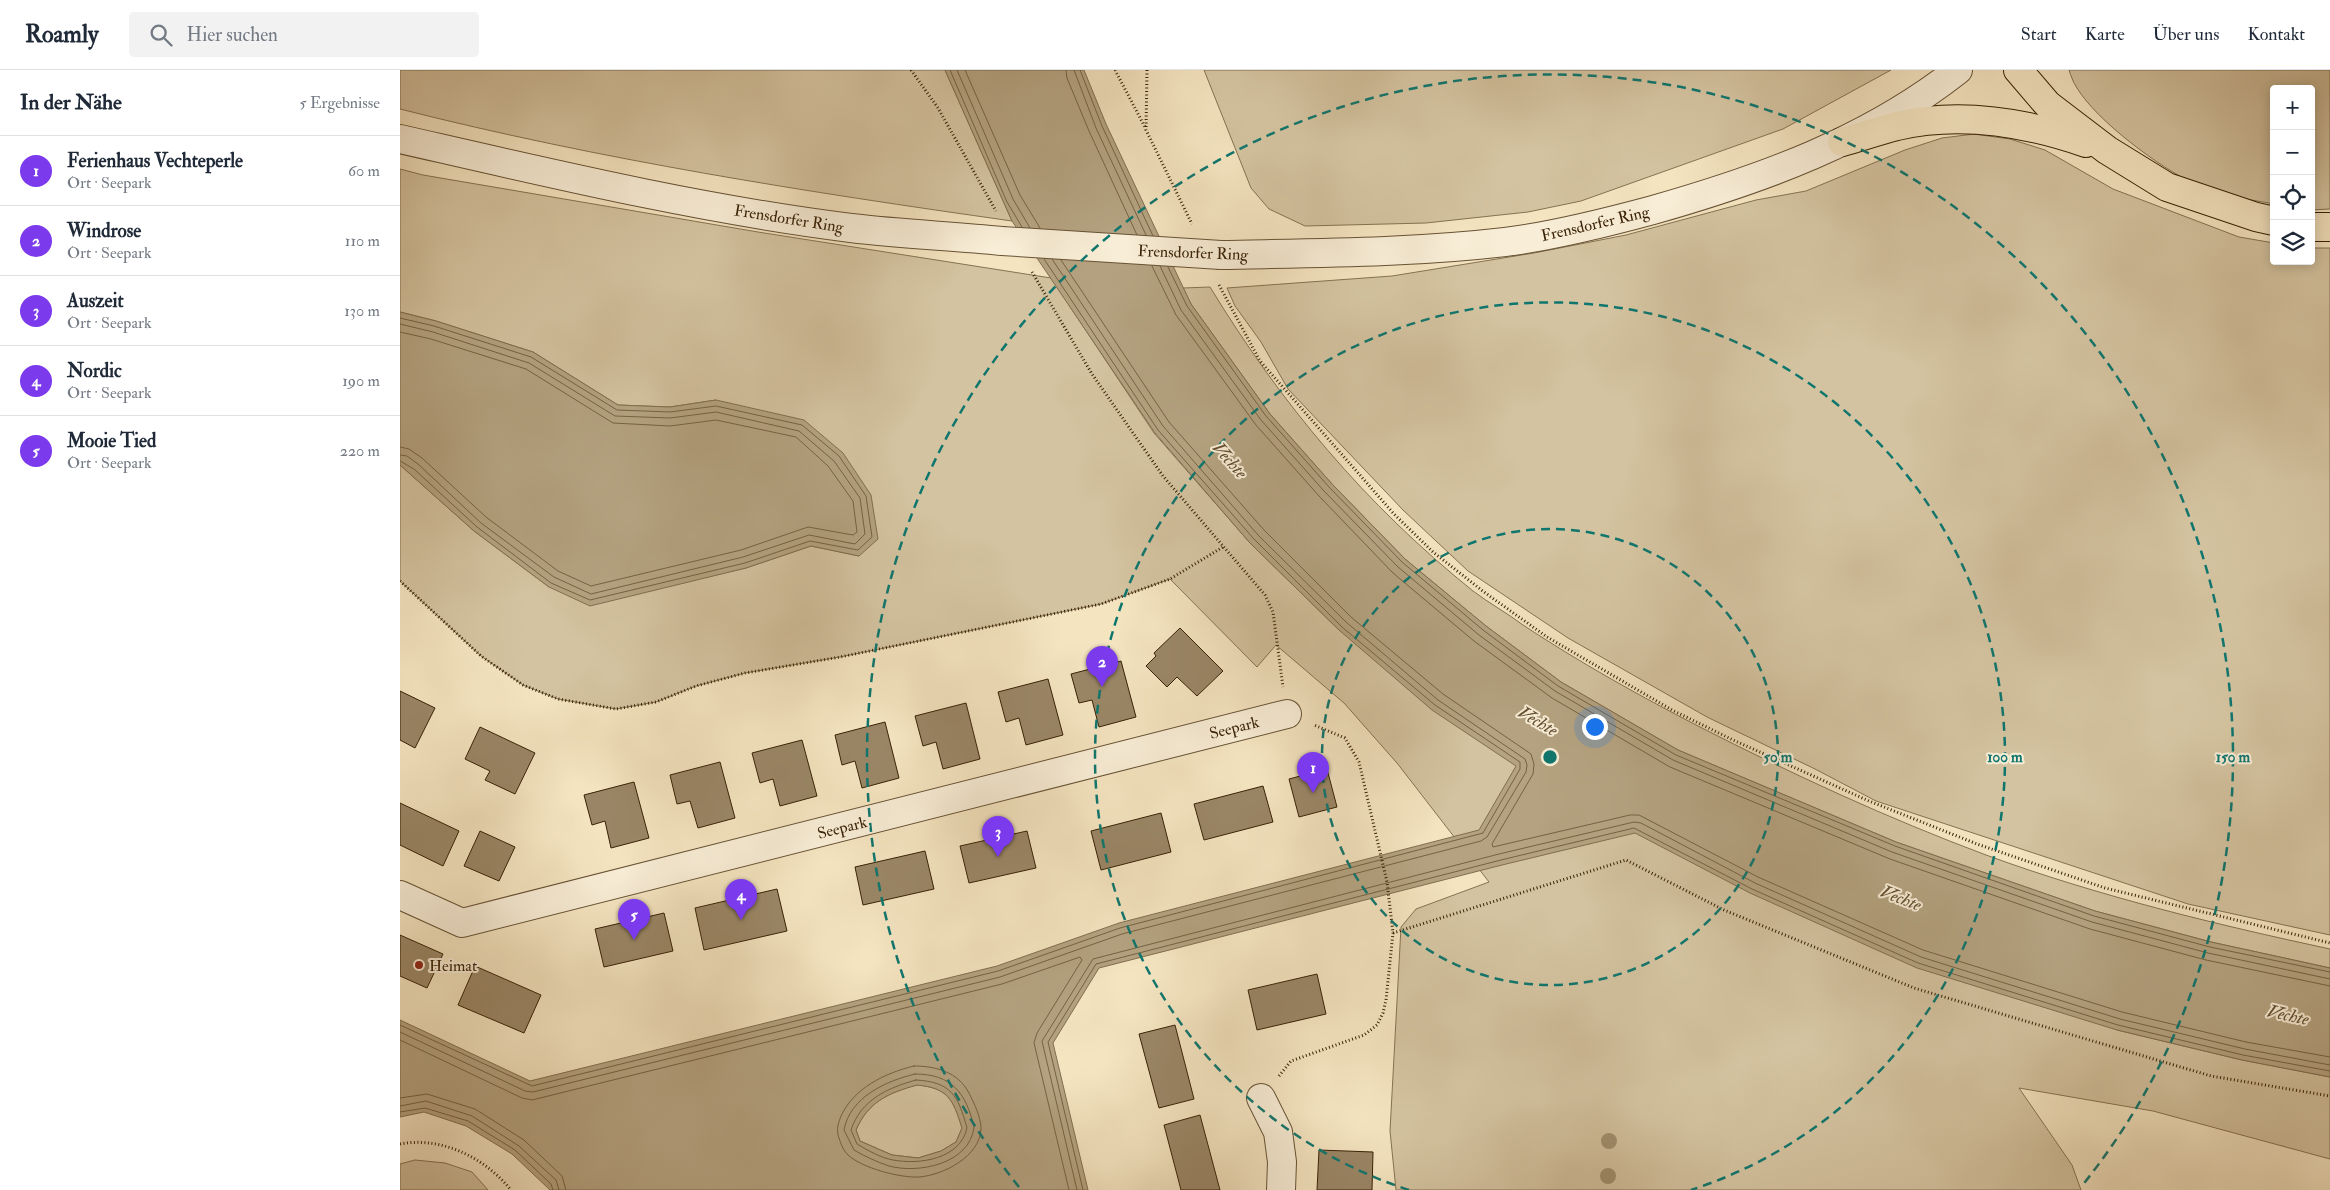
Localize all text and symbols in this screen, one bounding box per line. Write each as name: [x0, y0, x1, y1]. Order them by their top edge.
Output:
search box: [129, 12, 479, 57]
text: Roamly: [25, 19, 99, 50]
icon: search: [147, 21, 175, 49]
text: Hier suchen: [187, 23, 278, 47]
text: Start: [2021, 23, 2057, 46]
text: Karte: [2085, 23, 2125, 46]
text: Über uns: [2153, 23, 2219, 46]
text: Kontakt: [2247, 23, 2305, 46]
map controls: [2270, 85, 2315, 265]
button: +: [2270, 85, 2315, 130]
text: In der Nähe: [20, 89, 122, 116]
text: 5 Ergebnisse: [300, 93, 380, 113]
button: −: [2270, 130, 2315, 175]
text: Ferienhaus Vechteperle: [67, 149, 243, 173]
text: 1: [33, 161, 39, 181]
text: 60 m: [348, 161, 380, 181]
text: Ort · Seepark: [67, 173, 152, 193]
button: locate: [2270, 175, 2315, 220]
street label: Frensdorfer Ring: [733, 200, 846, 238]
street label: Frensdorfer Ring: [1539, 202, 1652, 246]
text: Windrose: [67, 219, 141, 243]
button: layers: [2270, 220, 2315, 265]
text: 2: [32, 231, 40, 251]
text: 110 m: [345, 231, 380, 251]
street label: Frensdorfer Ring: [1137, 241, 1250, 265]
text: Ort · Seepark: [67, 243, 152, 263]
text: Auszeit: [67, 289, 124, 313]
text: 3: [33, 301, 39, 321]
text: 130 m: [344, 301, 380, 321]
text: Ort · Seepark: [67, 313, 152, 333]
text: Nordic: [67, 359, 122, 383]
text: 4: [32, 371, 40, 391]
text: 190 m: [342, 371, 380, 391]
text: Ort · Seepark: [67, 383, 152, 403]
text: Mooie Tied: [67, 429, 156, 453]
water label: Vechte: [1207, 437, 1253, 484]
text: 5: [32, 441, 40, 461]
text: 220 m: [340, 441, 380, 461]
text: Ort · Seepark: [67, 453, 152, 473]
pin: 2: [1086, 646, 1118, 687]
water label: Vechte: [1514, 701, 1563, 742]
street label: Seepark: [1207, 712, 1262, 745]
your location: [1582, 714, 1608, 740]
centre of rings: [1541, 748, 1559, 766]
text: 50 m: [1764, 748, 1793, 767]
text: 100 m: [1987, 748, 2023, 767]
text: 150 m: [2216, 748, 2250, 767]
pin: 1: [1297, 752, 1329, 793]
street label: Seepark: [815, 812, 870, 845]
pin: 3: [982, 816, 1014, 857]
pin: 4: [725, 879, 757, 920]
water label: Vechte: [1877, 880, 1925, 917]
pin: 5: [618, 899, 650, 940]
place label: Heimat: [429, 956, 477, 976]
marker: Heimat: [413, 959, 425, 971]
water label: Vechte: [2265, 1000, 2312, 1031]

